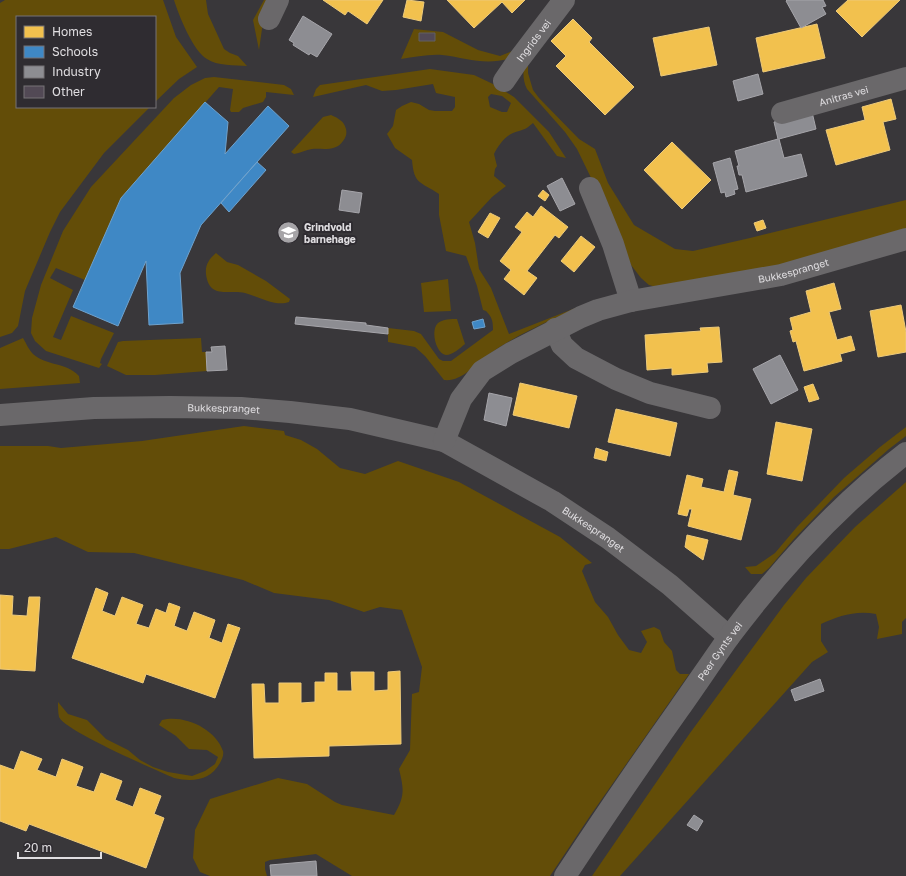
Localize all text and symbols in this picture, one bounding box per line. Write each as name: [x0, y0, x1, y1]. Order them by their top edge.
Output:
legend: [16, 16, 156, 108]
street label: Ingrids vei: [513, 17, 553, 64]
text: Homes: [52, 24, 92, 39]
text: Schools: [52, 44, 98, 59]
text: Industry: [52, 64, 101, 79]
street label: Anitras vei: [818, 83, 870, 108]
text: Other: [52, 84, 85, 99]
school or university icon: Grindvold barnehage: [276, 220, 302, 246]
place label: Grindvold barnehage: [304, 221, 356, 245]
street label: Bukkespranget: [757, 256, 830, 285]
street label: Bukkespranget: [187, 401, 261, 416]
street label: Bukkespranget: [560, 504, 627, 554]
street label: Peer Gynts vei: [695, 619, 744, 683]
scale bar: [18, 834, 101, 860]
text: 20 m: [24, 840, 52, 855]

